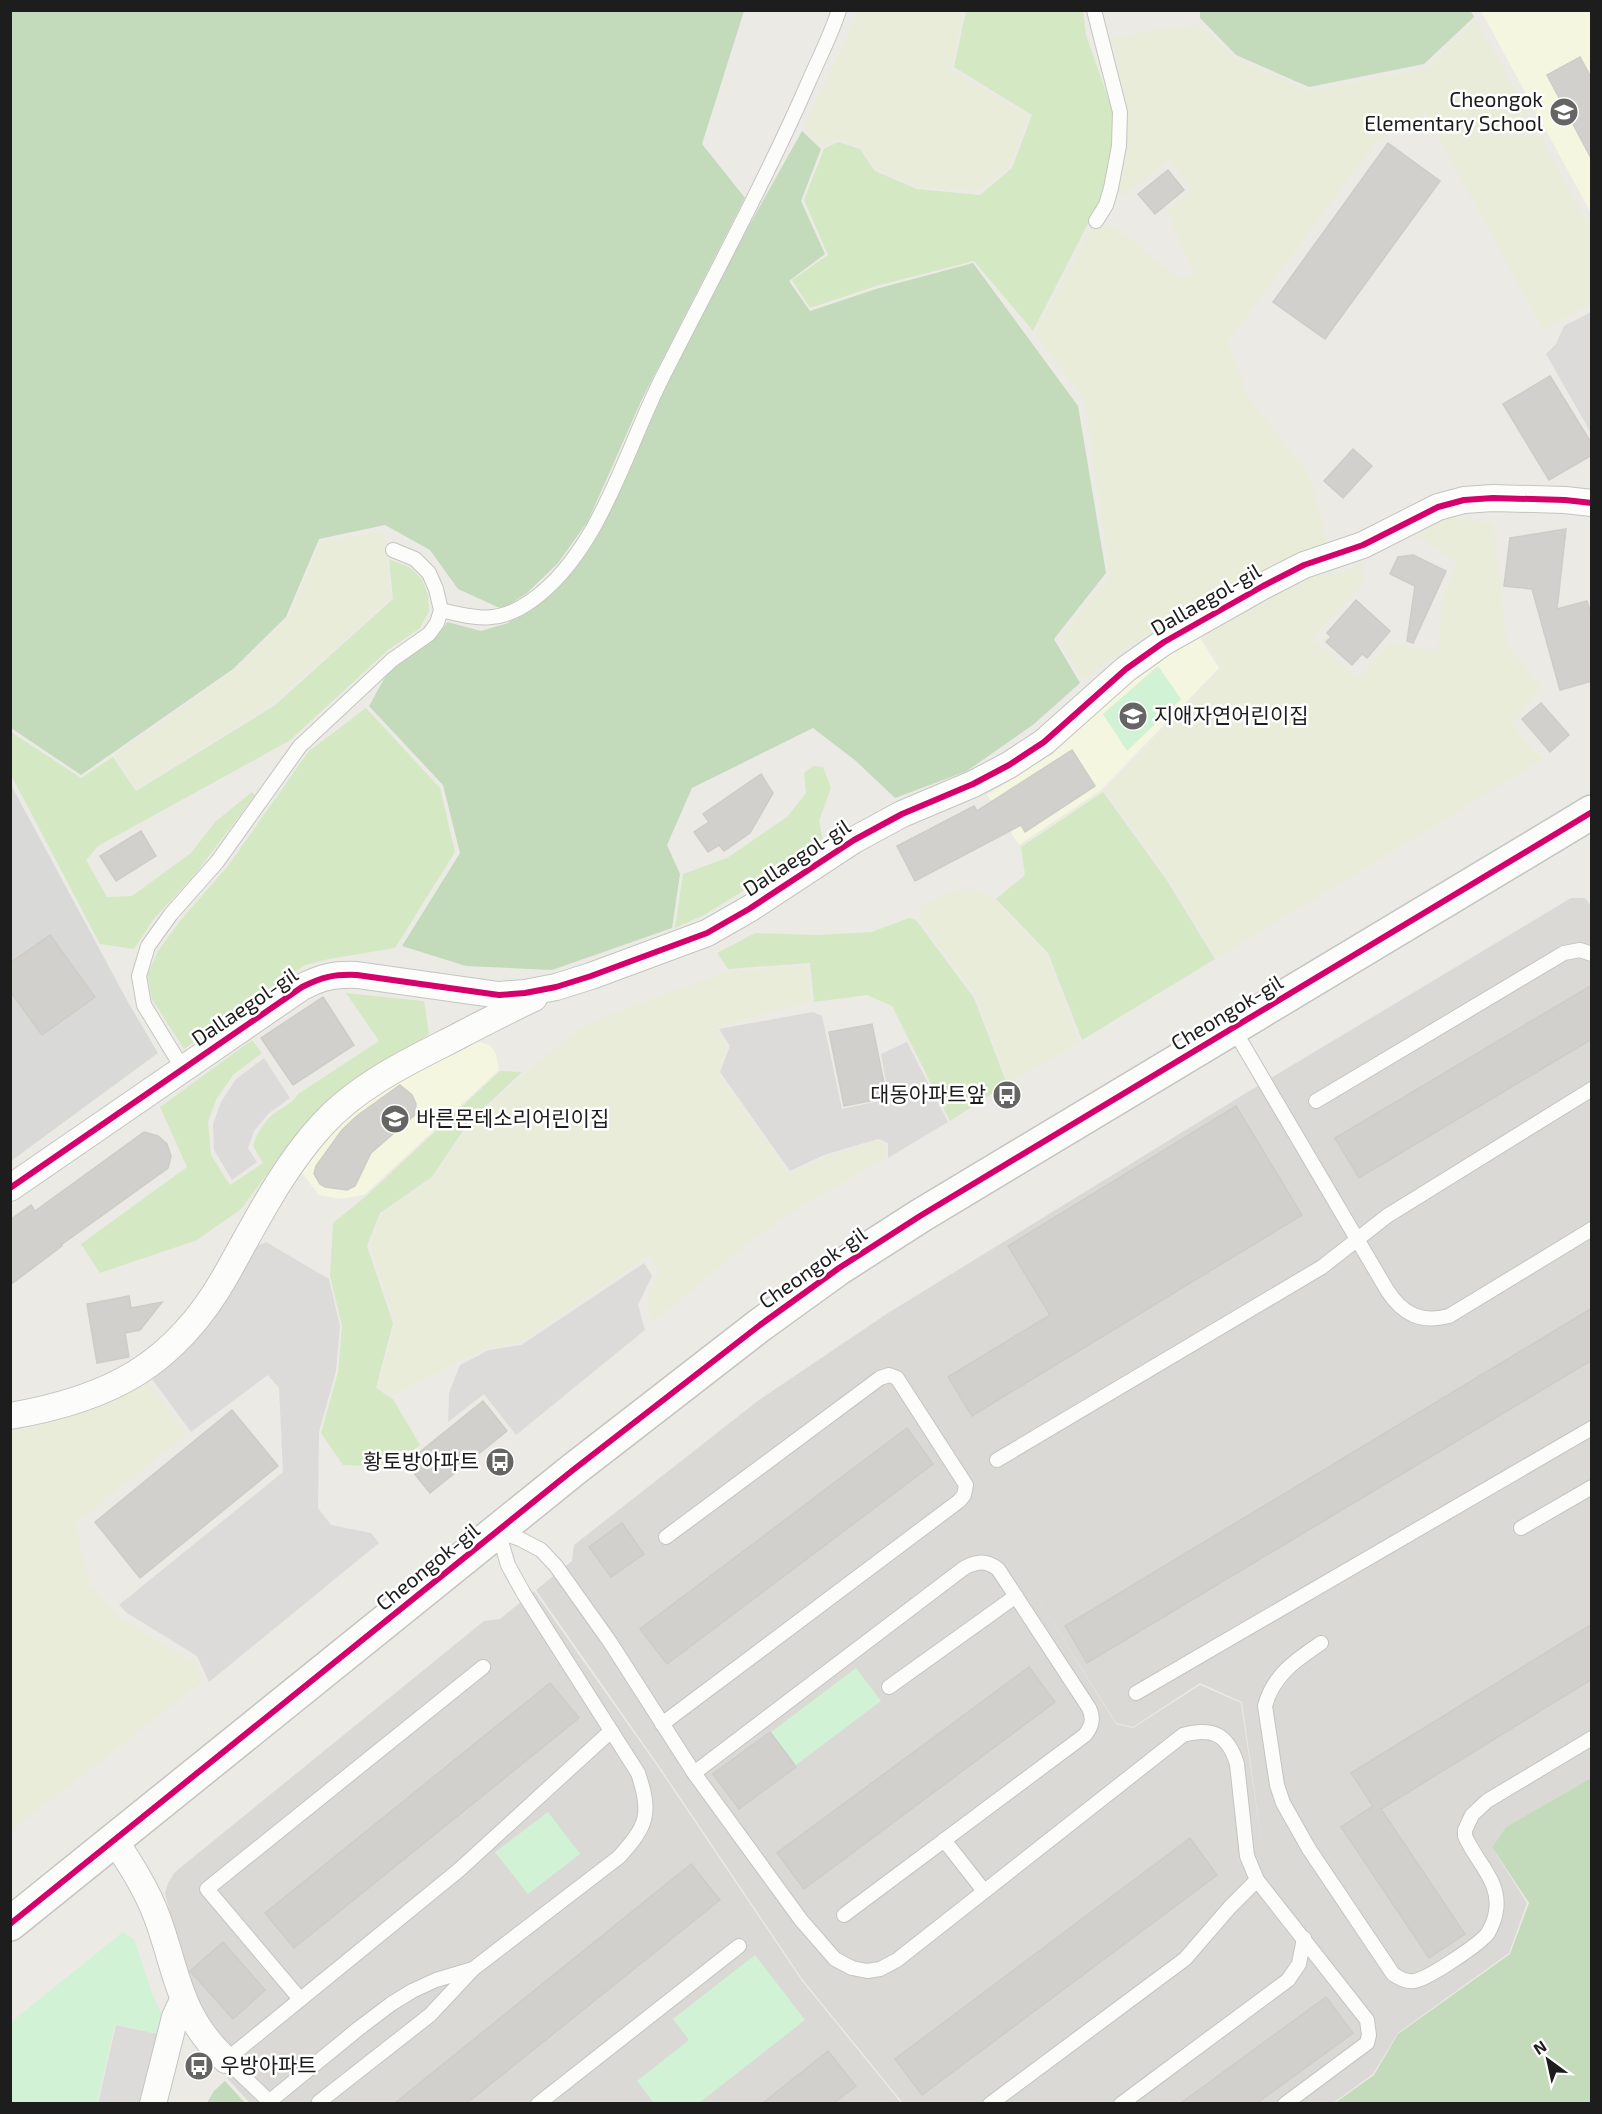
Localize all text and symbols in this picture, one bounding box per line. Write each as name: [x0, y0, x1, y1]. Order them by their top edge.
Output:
place label: Cheongok Elementary School: [1364, 86, 1544, 135]
school or university icon: Cheongok Elementary School: [1548, 96, 1580, 128]
street label: Dallaegol-gil: [1146, 557, 1265, 640]
school or university icon: 지애자연어린이집: [1117, 700, 1149, 732]
place label: 지애자연어린이집: [1154, 702, 1309, 727]
street label: Dallaegol-gil: [738, 812, 855, 901]
street label: Dallaegol-gil: [186, 961, 303, 1050]
street label: Cheongok-gil: [1166, 968, 1287, 1055]
bus stop icon: 대동아파트앞: [991, 1079, 1023, 1111]
place label: 대동아파트앞: [870, 1081, 986, 1106]
school or university icon: 바른몬테소리어린이집: [379, 1103, 411, 1135]
place label: 바른몬테소리어린이집: [416, 1105, 609, 1130]
street label: Cheongok-gil: [753, 1220, 872, 1313]
bus stop icon: 황토방아파트: [484, 1446, 516, 1478]
place label: 황토방아파트: [363, 1448, 479, 1473]
street label: Cheongok-gil: [370, 1516, 484, 1615]
north arrow: [1518, 2030, 1578, 2090]
text: N: [1530, 2036, 1550, 2058]
bus stop icon: 우방아파트: [183, 2050, 215, 2082]
place label: 우방아파트: [220, 2052, 317, 2077]

